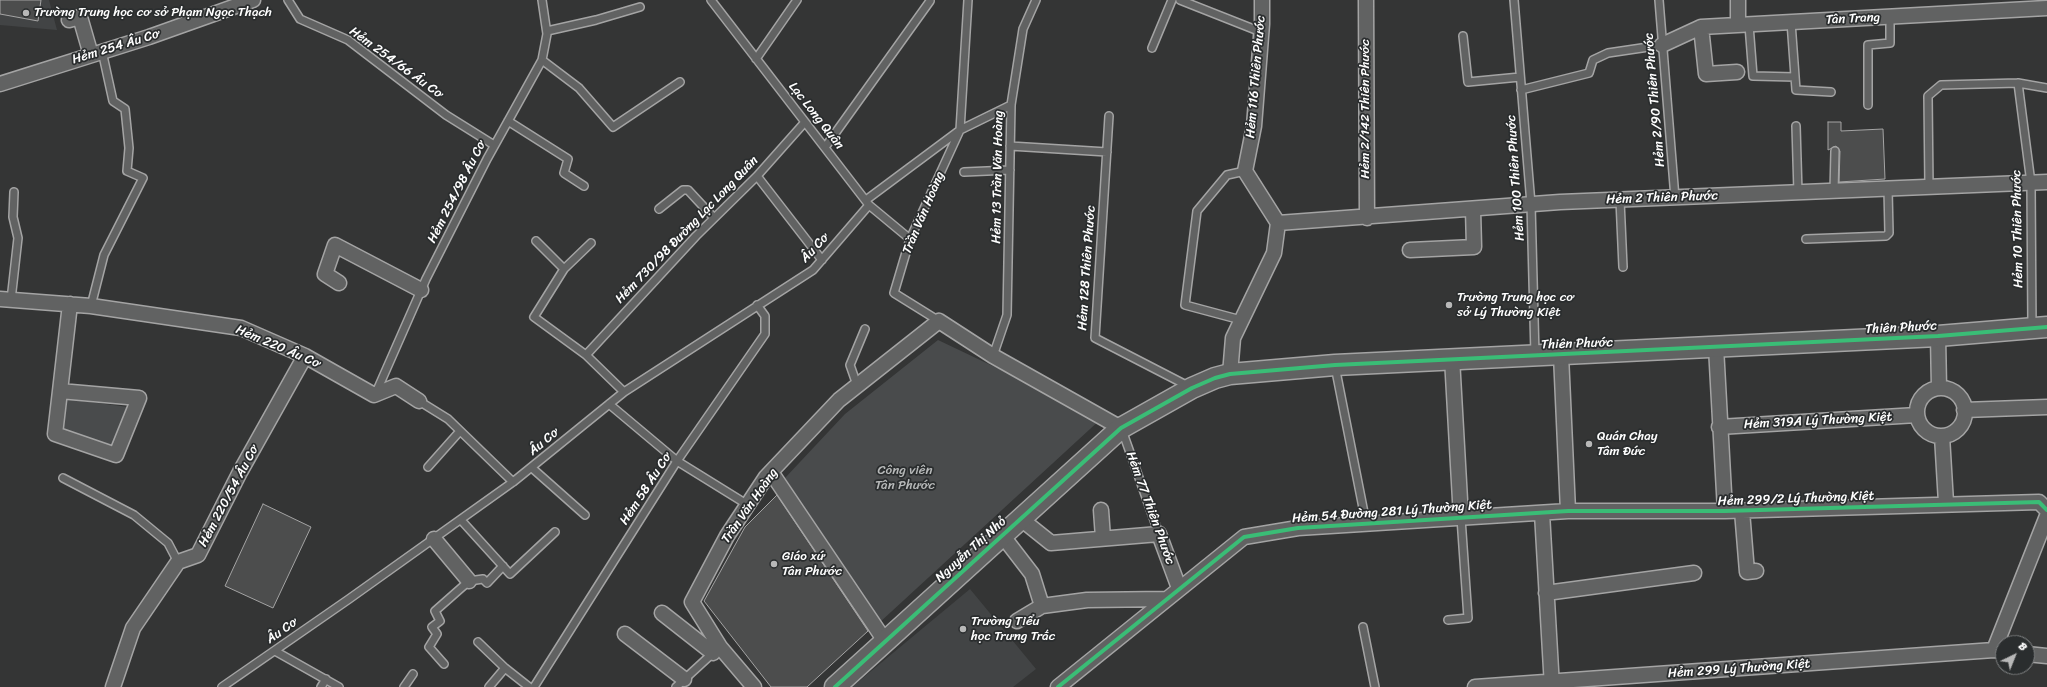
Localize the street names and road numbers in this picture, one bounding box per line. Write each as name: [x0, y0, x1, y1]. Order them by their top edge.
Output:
street label: Tân Trang: [1825, 10, 1881, 28]
street label: Hẻm 116 Thiên Phước: [1243, 15, 1269, 139]
street label: Hẻm 254/66 Âu Cơ: [346, 24, 446, 102]
street label: Hẻm 254 Âu Cơ: [70, 26, 162, 68]
street label: Hẻm 2/90 Thiên Phước: [1641, 32, 1669, 168]
street label: Hẻm 2/142 Thiên Phước: [1358, 39, 1374, 179]
street label: Lạc Long Quân: [785, 79, 847, 153]
street label: Hẻm 13 Trần Văn Hoàng: [989, 110, 1007, 244]
street label: Hẻm 100 Thiên Phước: [1504, 114, 1528, 242]
street label: Hẻm 254/98 Âu Cơ: [424, 138, 490, 246]
street label: Hẻm 730/98 Đường Lạc Long Quân: [612, 153, 762, 307]
street label: Trần Văn Hoàng: [900, 169, 948, 257]
street label: Hẻm 10 Thiên Phước: [2009, 170, 2027, 288]
street label: Hẻm 2 Thiên Phước: [1606, 188, 1718, 208]
street label: Hẻm 128 Thiên Phước: [1075, 205, 1099, 331]
street label: Âu Cơ: [797, 230, 833, 266]
street label: Thiên Phước: [1865, 318, 1937, 338]
street label: Hẻm 220 Âu Cơ: [233, 322, 323, 372]
street label: Thiên Phước: [1541, 335, 1613, 353]
street label: Hẻm 319A Lý Thường Kiệt: [1743, 409, 1893, 433]
street label: Âu Cơ: [526, 425, 562, 459]
street label: Hẻm 220/54 Âu Cơ: [196, 442, 262, 550]
street label: Hẻm 77 Thiên Phước: [1122, 449, 1178, 567]
street label: Hẻm 58 Âu Cơ: [617, 450, 675, 528]
street label: Trần Văn Hoàng: [718, 466, 782, 546]
street label: Hẻm 299/2 Lý Thường Kiệt: [1717, 488, 1875, 510]
street label: Hẻm 54 Đường 281 Lý Thường Kiệt: [1292, 497, 1492, 527]
street label: Nguyễn Thị Nhỏ: [932, 514, 1010, 586]
street label: Âu Cơ: [263, 615, 301, 647]
street label: Hẻm 299 Lý Thường Kiệt: [1667, 656, 1811, 682]

